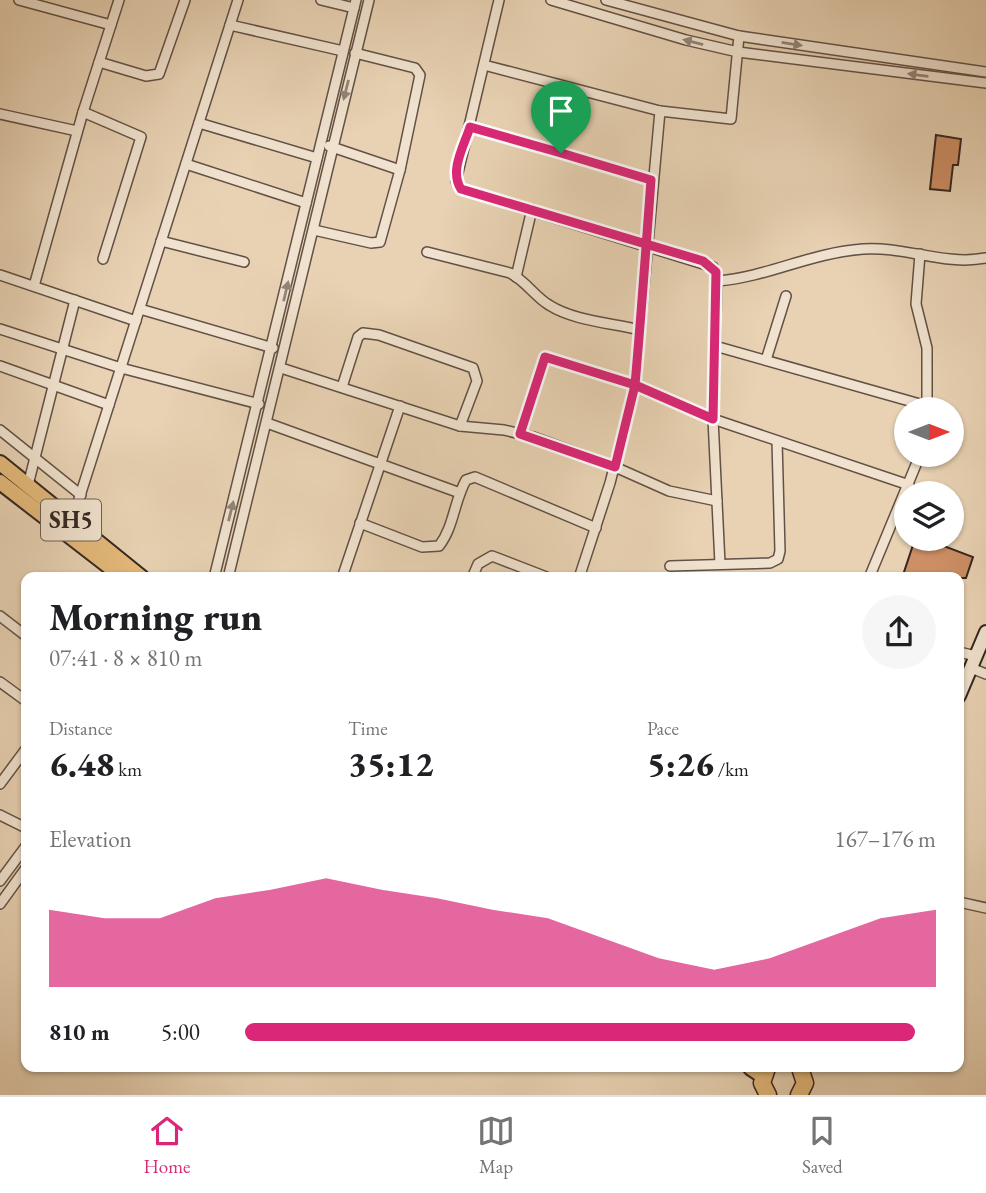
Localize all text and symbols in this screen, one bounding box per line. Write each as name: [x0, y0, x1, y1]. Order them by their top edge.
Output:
one-way arrow: [682, 36, 704, 47]
one-way arrow: [781, 39, 803, 50]
one-way arrow: [907, 69, 929, 80]
one-way arrow: [340, 79, 351, 101]
pin: [531, 81, 591, 153]
icon: arrive: [542, 92, 580, 130]
one-way arrow: [281, 280, 292, 302]
north arrow: [894, 397, 964, 467]
map controls: [894, 397, 964, 551]
button: layers: [894, 481, 964, 551]
road number: SH5: [41, 500, 101, 540]
one-way arrow: [226, 500, 237, 522]
text: Morning run: [49, 592, 262, 641]
button: share: [862, 595, 936, 669]
text: 07:41 · 8 × 810 m: [49, 643, 202, 673]
text: Distance: [49, 716, 112, 741]
text: Time: [348, 716, 388, 741]
text: Pace: [647, 716, 679, 741]
text: 6.48: [49, 741, 115, 786]
text: 35:12: [348, 741, 434, 786]
text: 5:26: [647, 741, 714, 786]
text: km: [115, 757, 142, 782]
text: /km: [714, 757, 749, 782]
text: Elevation: [49, 824, 132, 854]
text: 167–176 m: [835, 824, 936, 854]
text: 810 m: [49, 1017, 110, 1047]
text: 5:00: [161, 1017, 200, 1047]
tab: Home: [143, 1112, 190, 1179]
tab: Map: [477, 1112, 515, 1179]
tab: Saved: [802, 1112, 843, 1179]

